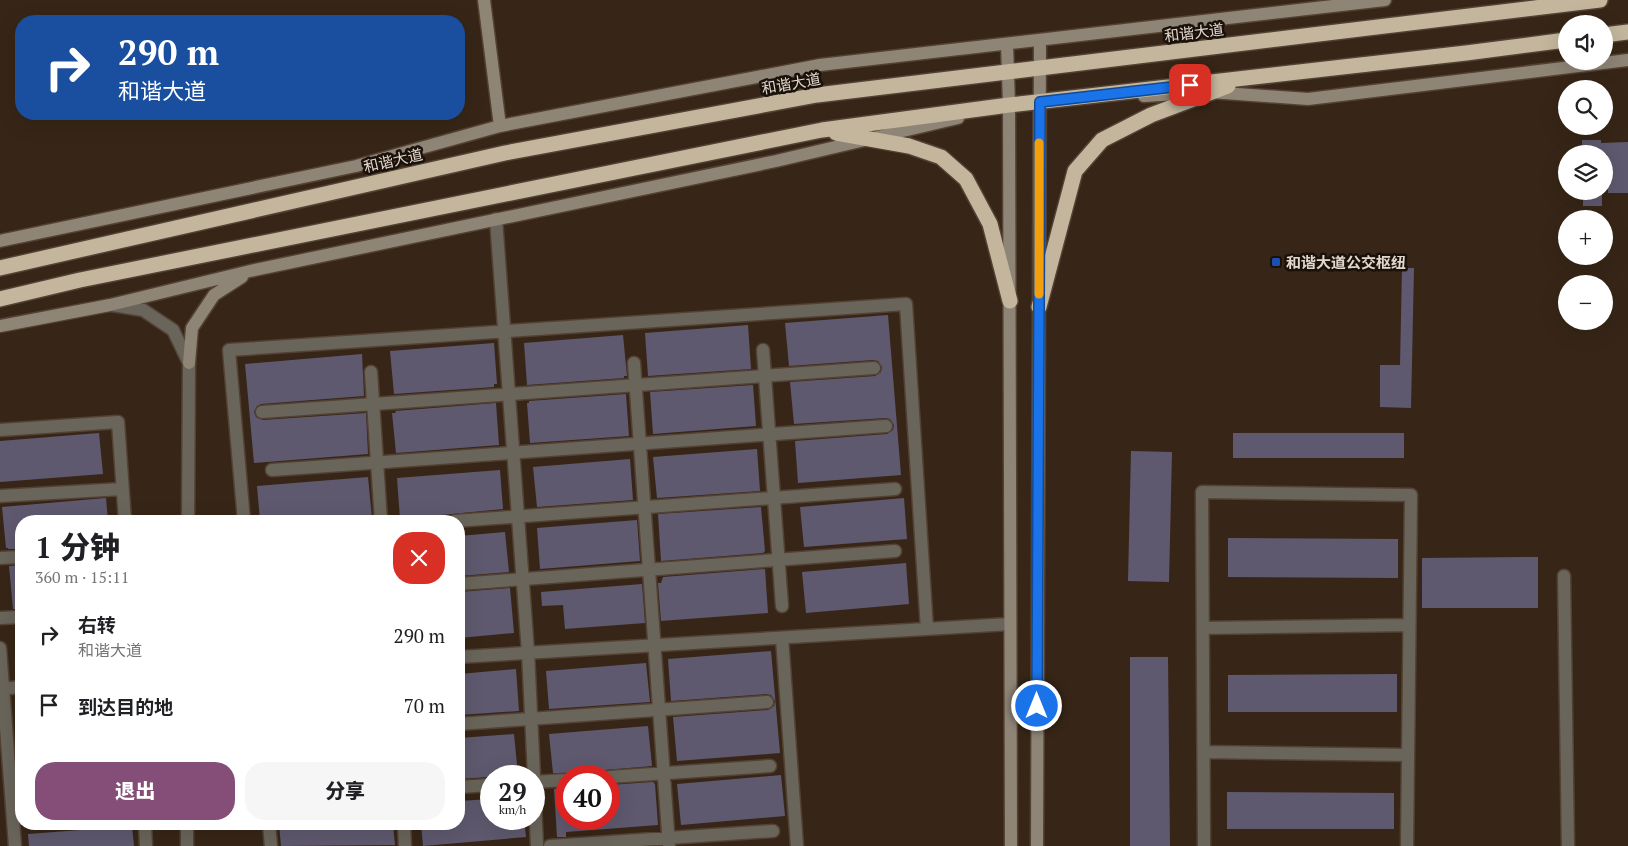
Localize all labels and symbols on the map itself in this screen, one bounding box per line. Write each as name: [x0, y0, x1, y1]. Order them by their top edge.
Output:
street label: 和谐大道: [1163, 18, 1225, 46]
pin: [1169, 64, 1211, 106]
street label: 和谐大道: [760, 68, 822, 98]
street label: 和谐大道: [362, 144, 424, 176]
place label: 和谐大道公交枢纽: [1286, 252, 1406, 272]
marker: 和谐大道公交枢纽: [1270, 256, 1282, 268]
position arrow: [1010, 679, 1062, 731]
speed limit sign: 40: [555, 765, 620, 830]

